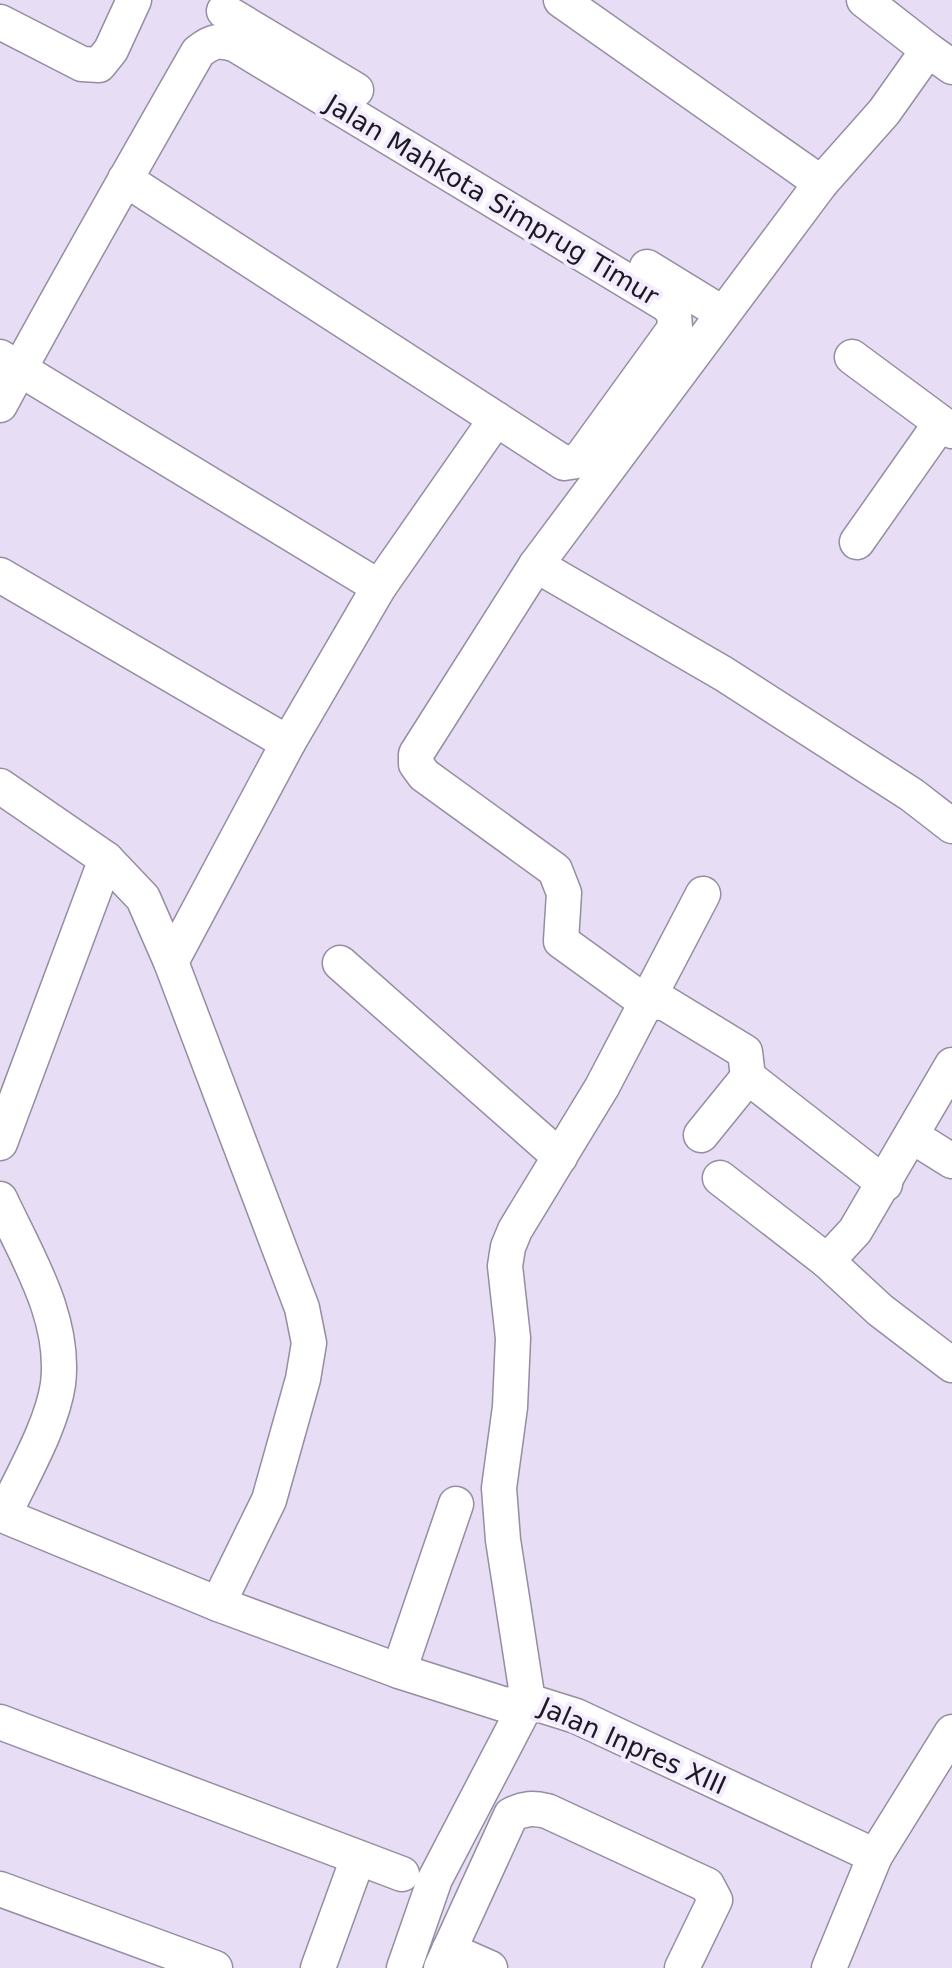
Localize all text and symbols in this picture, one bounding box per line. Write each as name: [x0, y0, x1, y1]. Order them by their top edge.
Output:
street label: Jalan Mahkota Simprug Timur: [318, 87, 664, 312]
street label: Jalan Inpres XIII: [533, 1691, 731, 1801]

